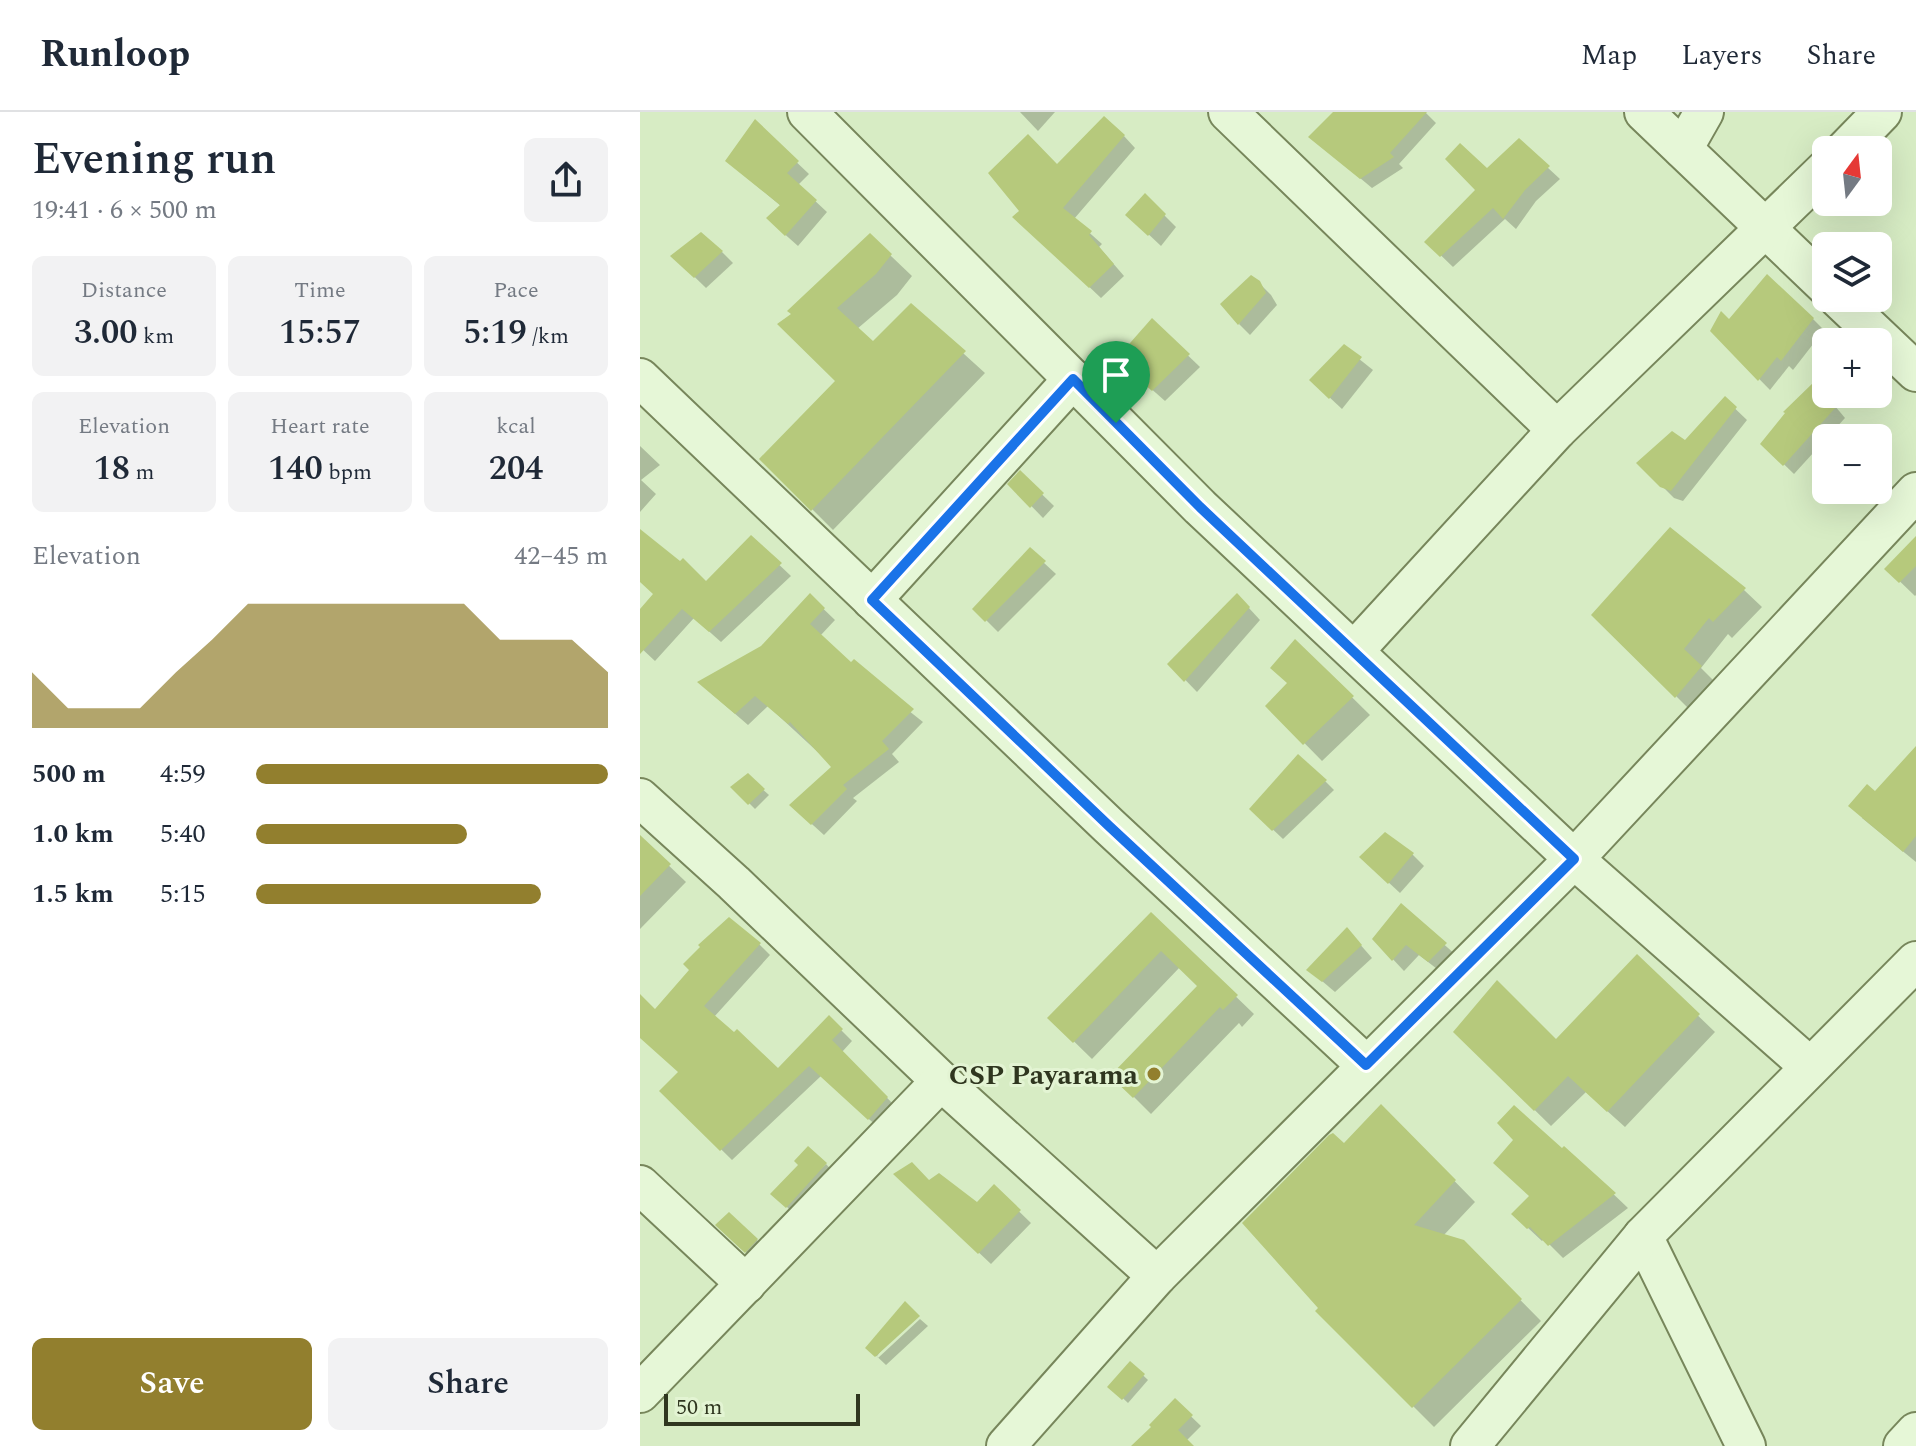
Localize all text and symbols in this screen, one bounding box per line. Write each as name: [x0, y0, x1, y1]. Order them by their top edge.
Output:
text: Runloop: [40, 26, 190, 84]
text: Map: [1581, 34, 1637, 77]
text: Layers: [1681, 34, 1763, 77]
text: Share: [1807, 34, 1876, 77]
text: Evening run: [32, 126, 276, 193]
north arrow: [1812, 136, 1892, 216]
map controls: [1812, 136, 1892, 504]
button: share: [524, 138, 608, 222]
text: 19:41 · 6 × 500 m: [32, 190, 217, 230]
button: layers: [1812, 232, 1892, 312]
text: Distance: [81, 274, 167, 307]
text: Time: [294, 274, 346, 307]
text: Pace: [493, 274, 539, 307]
text: 3.00: [74, 307, 137, 359]
text: 15:57: [279, 307, 361, 359]
text: 5:19: [463, 307, 527, 359]
text: km: [137, 320, 174, 353]
text: /km: [527, 320, 569, 353]
button: +: [1812, 328, 1892, 408]
pin: [1082, 341, 1150, 423]
icon: arrive: [1094, 353, 1138, 397]
text: Elevation: [78, 410, 170, 443]
text: Heart rate: [270, 410, 370, 443]
text: kcal: [496, 410, 536, 443]
button: −: [1812, 424, 1892, 504]
text: 18: [94, 443, 130, 495]
text: 140: [268, 443, 323, 495]
text: 204: [489, 443, 543, 495]
text: m: [130, 456, 154, 489]
text: bpm: [323, 456, 372, 489]
text: Elevation: [32, 536, 141, 576]
text: 42–45 m: [514, 536, 608, 576]
text: 500 m: [32, 754, 106, 794]
text: 4:59: [160, 754, 206, 794]
text: 1.0 km: [32, 814, 114, 854]
text: 5:40: [160, 814, 206, 854]
text: 1.5 km: [32, 874, 114, 914]
text: 5:15: [160, 874, 206, 914]
place label: CSP Payarama: [949, 1054, 1139, 1097]
marker: CSP Payarama: [1145, 1065, 1163, 1083]
button: Save: [32, 1338, 312, 1430]
button: Share: [328, 1338, 608, 1430]
scale bar: [664, 1390, 860, 1426]
text: 50 m: [676, 1391, 722, 1424]

